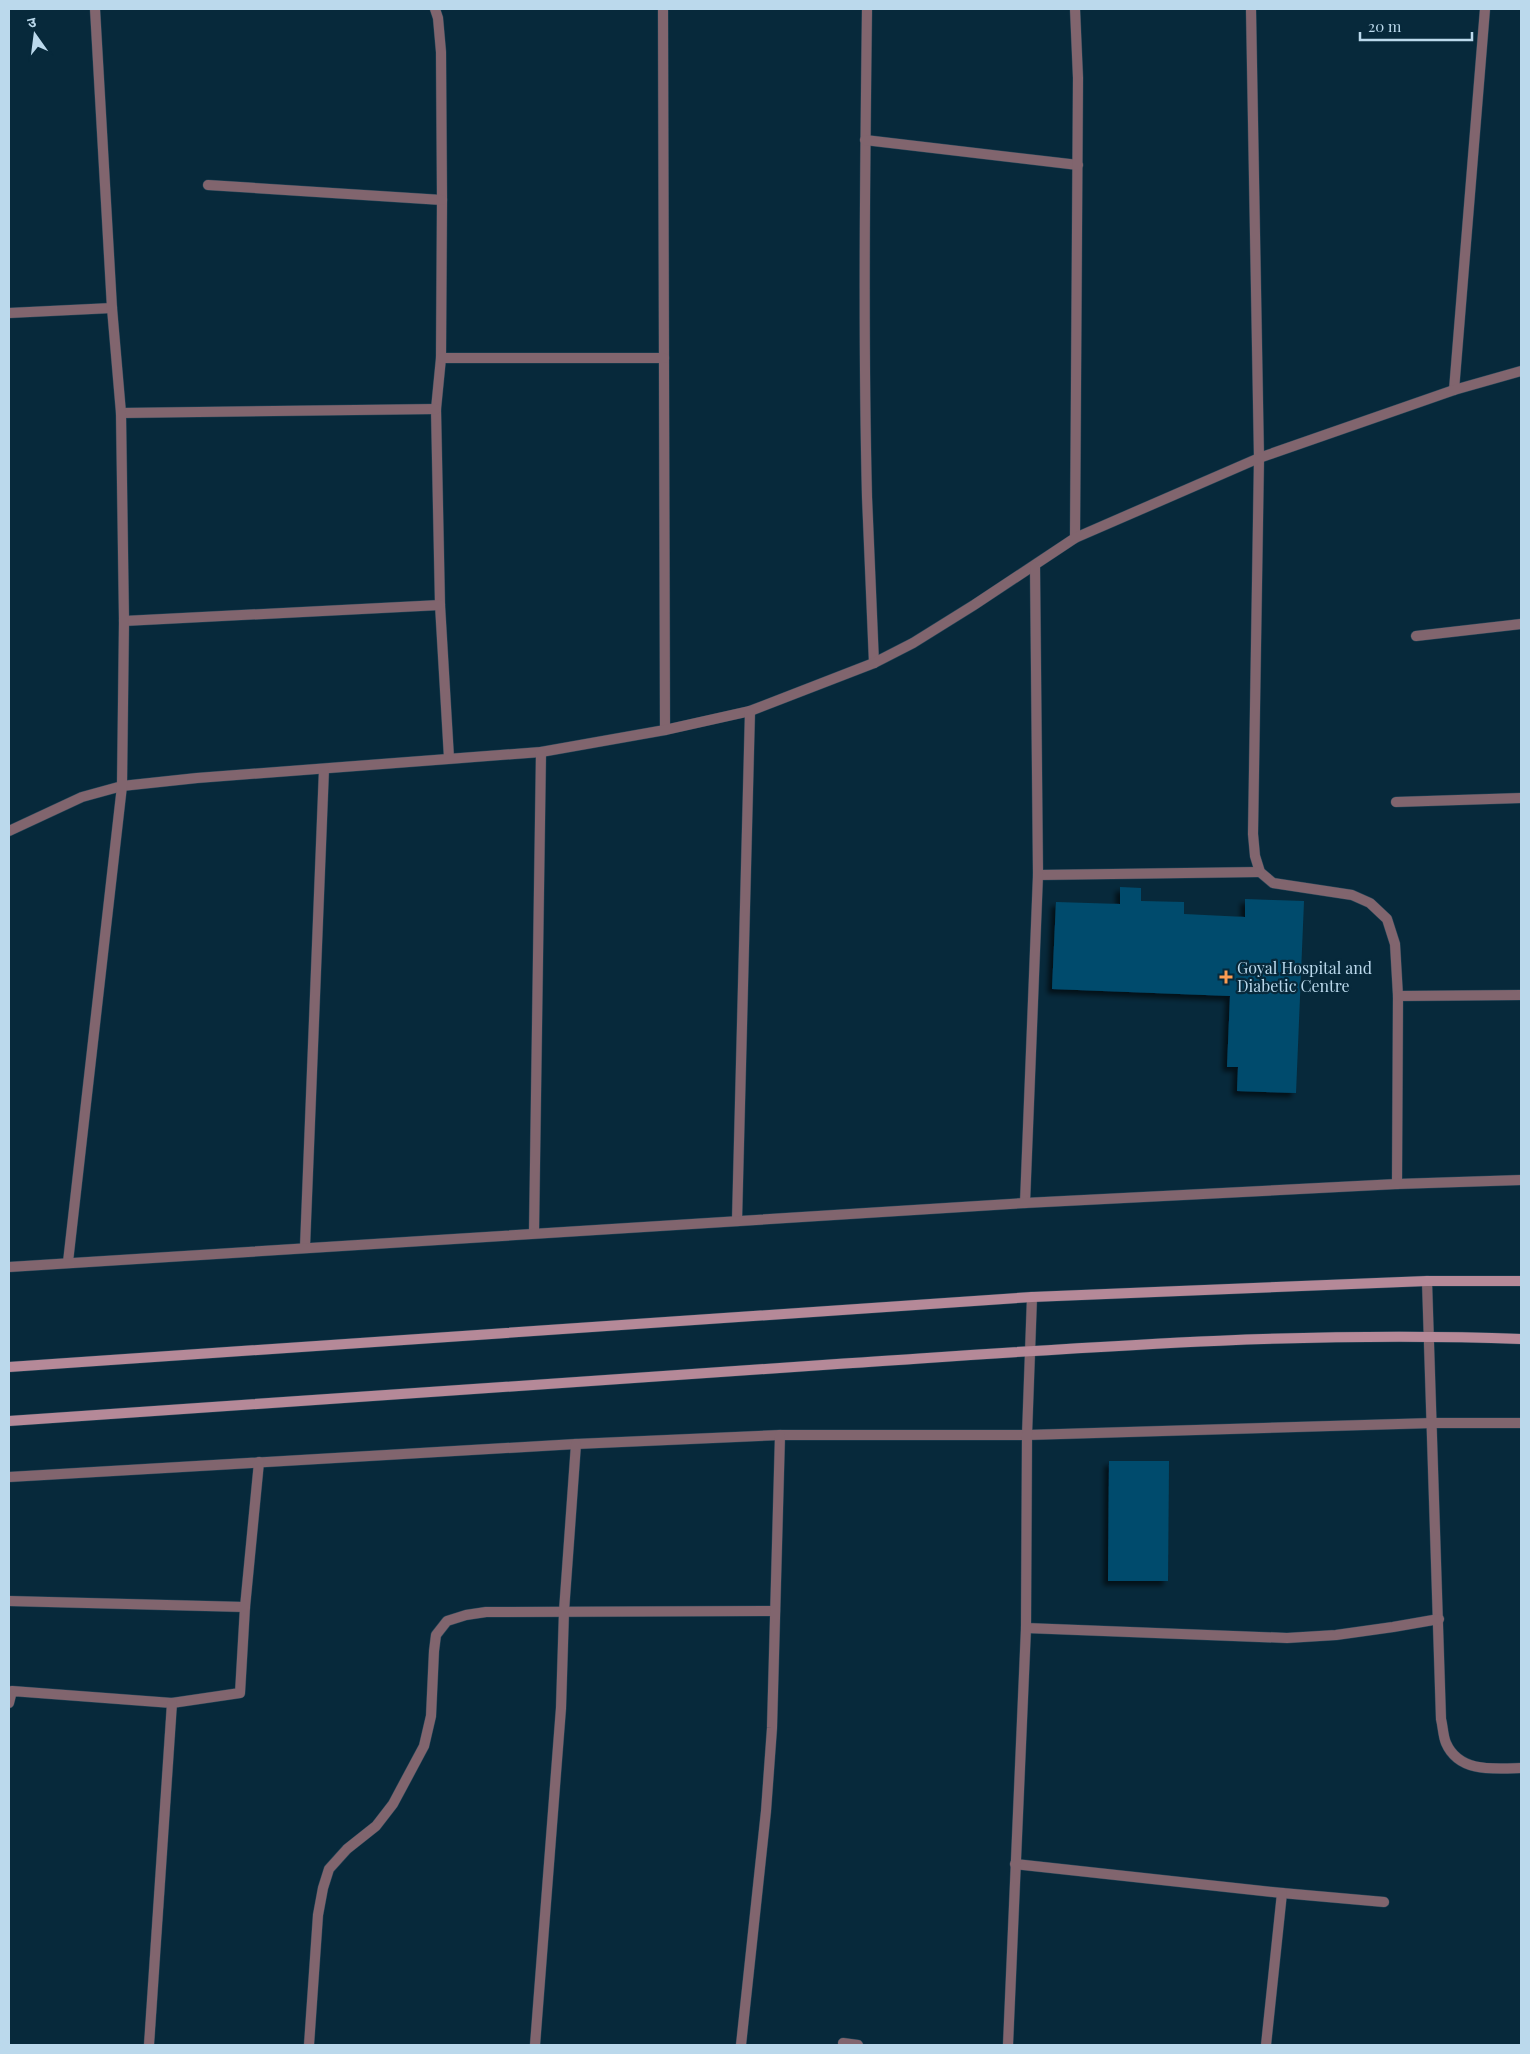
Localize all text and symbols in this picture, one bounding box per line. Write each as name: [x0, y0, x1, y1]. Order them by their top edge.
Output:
north arrow: [10, 10, 60, 60]
scale bar: [1360, 10, 1472, 42]
text: उ: [25, 11, 39, 32]
text: 20 m: [1368, 16, 1402, 36]
place label: Goyal Hospital and Diabetic Centre: [1237, 957, 1372, 996]
marker: Goyal Hospital and Diabetic Centre: [1219, 970, 1233, 984]

